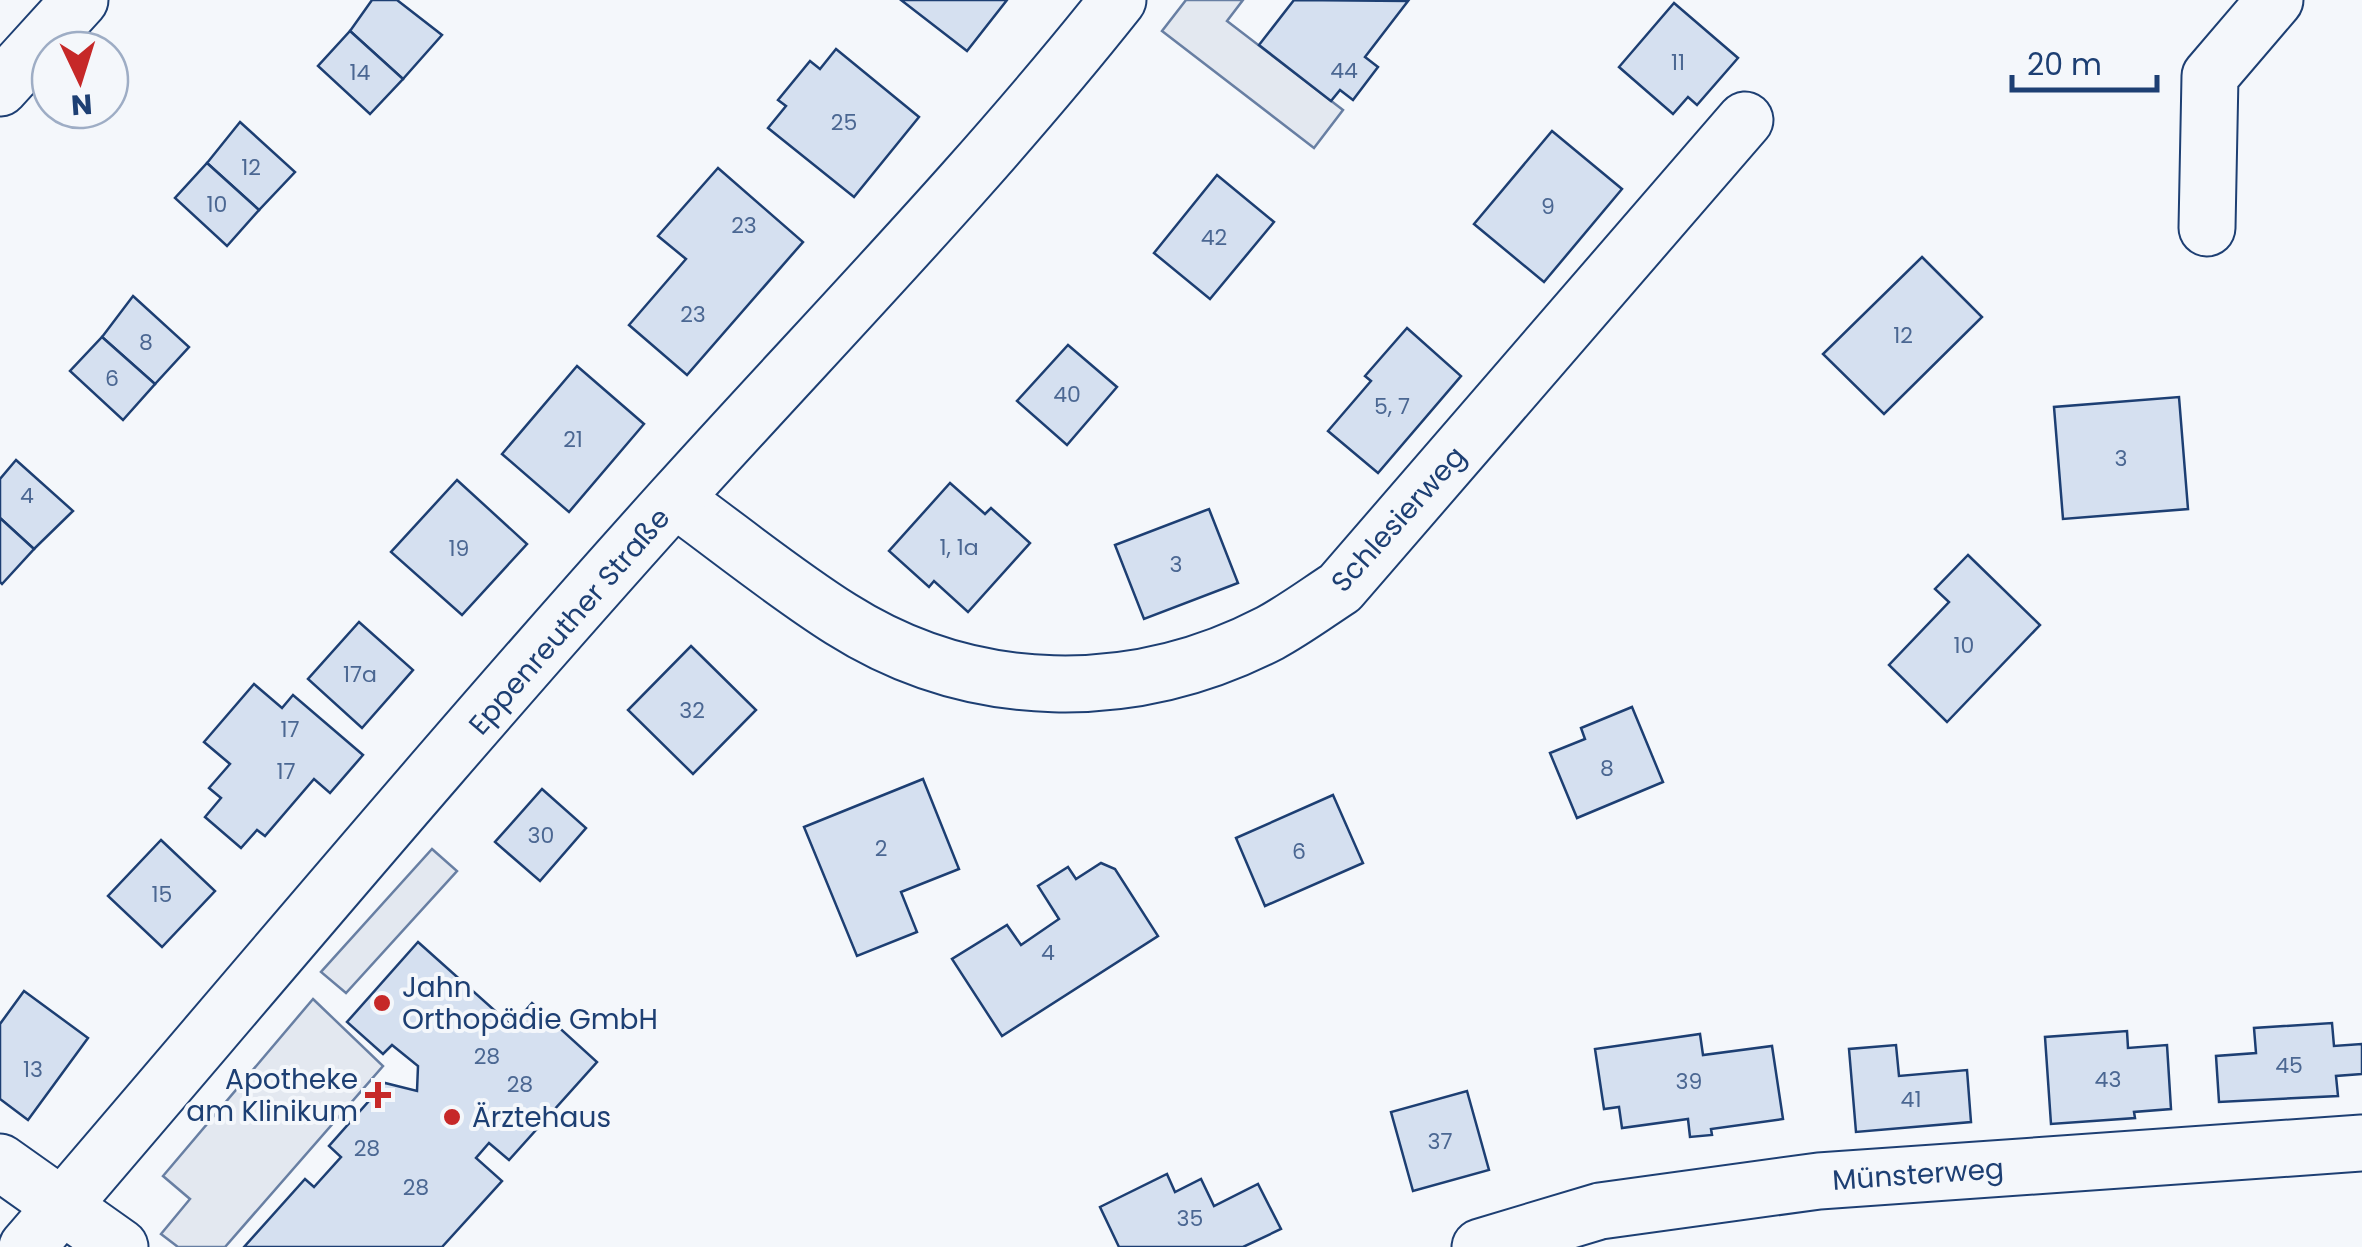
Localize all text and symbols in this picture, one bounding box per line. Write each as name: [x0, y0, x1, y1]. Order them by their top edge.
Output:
north arrow: [30, 30, 130, 130]
scale bar: [2012, 30, 2157, 92]
text: 20 m: [2027, 43, 2102, 86]
house number: 11: [1671, 47, 1685, 78]
house number: 44: [1330, 55, 1358, 86]
house number: 14: [350, 57, 371, 88]
text: N: [70, 84, 94, 125]
house number: 25: [831, 107, 857, 138]
house number: 12: [241, 152, 261, 183]
house number: 10: [207, 189, 227, 220]
house number: 9: [1541, 191, 1555, 222]
house number: 23: [731, 210, 757, 241]
house number: 42: [1201, 222, 1227, 253]
house number: 23: [680, 299, 706, 330]
house number: 12: [1893, 320, 1913, 351]
house number: 8: [139, 327, 153, 358]
house number: 6: [105, 363, 119, 394]
house number: 40: [1053, 379, 1081, 410]
house number: 5, 7: [1374, 391, 1410, 422]
house number: 21: [563, 424, 583, 455]
street label: Schlesierweg: [1322, 438, 1474, 601]
house number: 3: [2115, 443, 2127, 474]
house number: 4: [20, 480, 34, 511]
street label: Eppenreuther Straße: [460, 499, 679, 743]
house number: 1, 1a: [939, 532, 979, 563]
house number: 19: [449, 533, 469, 564]
house number: 3: [1170, 549, 1182, 580]
house number: 10: [1954, 630, 1974, 661]
house number: 17a: [343, 659, 377, 690]
house number: 32: [679, 695, 705, 726]
house number: 17: [280, 714, 300, 745]
house number: 8: [1600, 753, 1614, 784]
house number: 17: [276, 756, 296, 787]
house number: 30: [528, 820, 554, 851]
house number: 2: [875, 833, 887, 864]
house number: 6: [1292, 836, 1306, 867]
house number: 15: [152, 879, 172, 910]
house number: 4: [1041, 937, 1055, 968]
place label: Jahn Orthopädie GmbH: [402, 968, 658, 1039]
marker: Jahn Orthopädie GmbH: [371, 992, 393, 1014]
house number: 28: [474, 1041, 500, 1072]
house number: 45: [2275, 1050, 2303, 1081]
house number: 13: [23, 1054, 43, 1085]
place label: Apotheke am Klinikum: [186, 1060, 358, 1131]
house number: 43: [2095, 1064, 2121, 1095]
house number: 39: [1676, 1066, 1702, 1097]
house number: 28: [507, 1069, 533, 1100]
marker: Apotheke am Klinikum: [367, 1084, 389, 1106]
house number: 41: [1901, 1084, 1921, 1115]
place label: Ärztehaus: [472, 1098, 611, 1137]
marker: Ärztehaus: [441, 1106, 463, 1128]
house number: 37: [1428, 1126, 1452, 1157]
house number: 28: [354, 1133, 380, 1164]
street label: Münsterweg: [1831, 1149, 2005, 1200]
house number: 28: [403, 1172, 429, 1203]
house number: 35: [1177, 1203, 1203, 1234]

